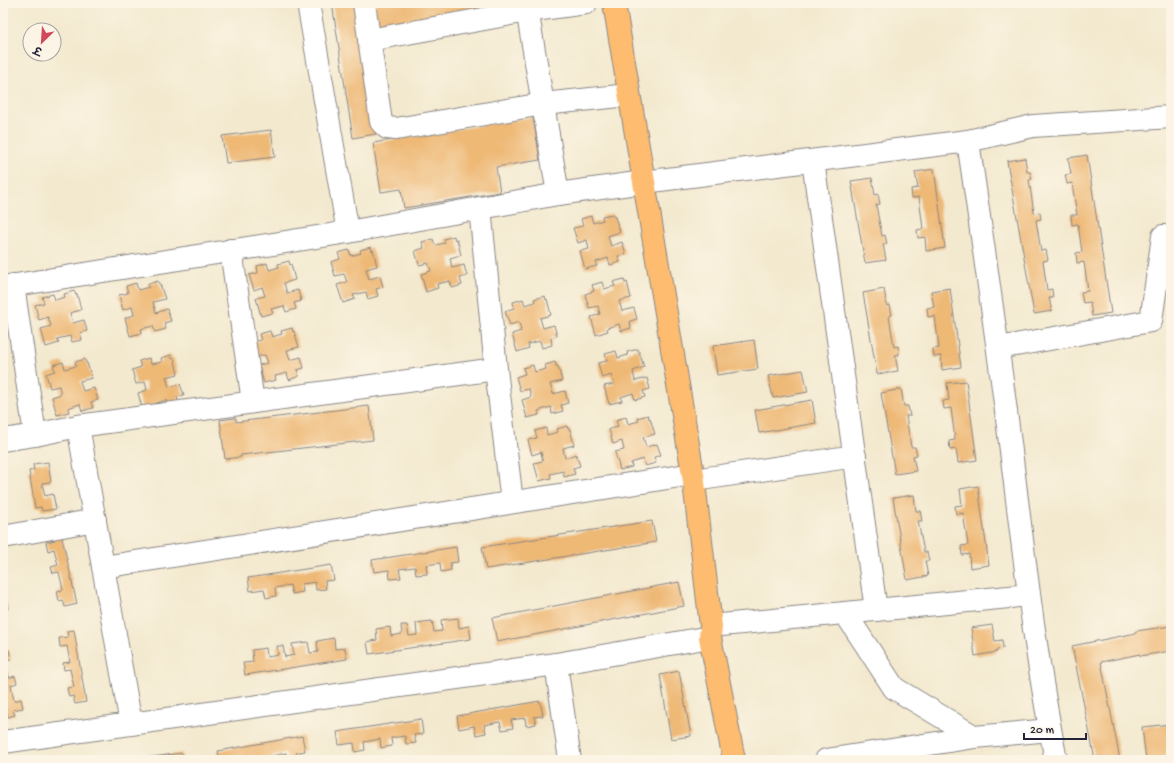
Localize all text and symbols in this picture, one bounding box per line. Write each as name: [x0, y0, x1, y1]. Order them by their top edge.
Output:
north arrow: [22, 22, 62, 62]
text: उ: [31, 42, 45, 58]
scale bar: [1024, 715, 1086, 741]
text: 20 m: [1030, 724, 1055, 738]

